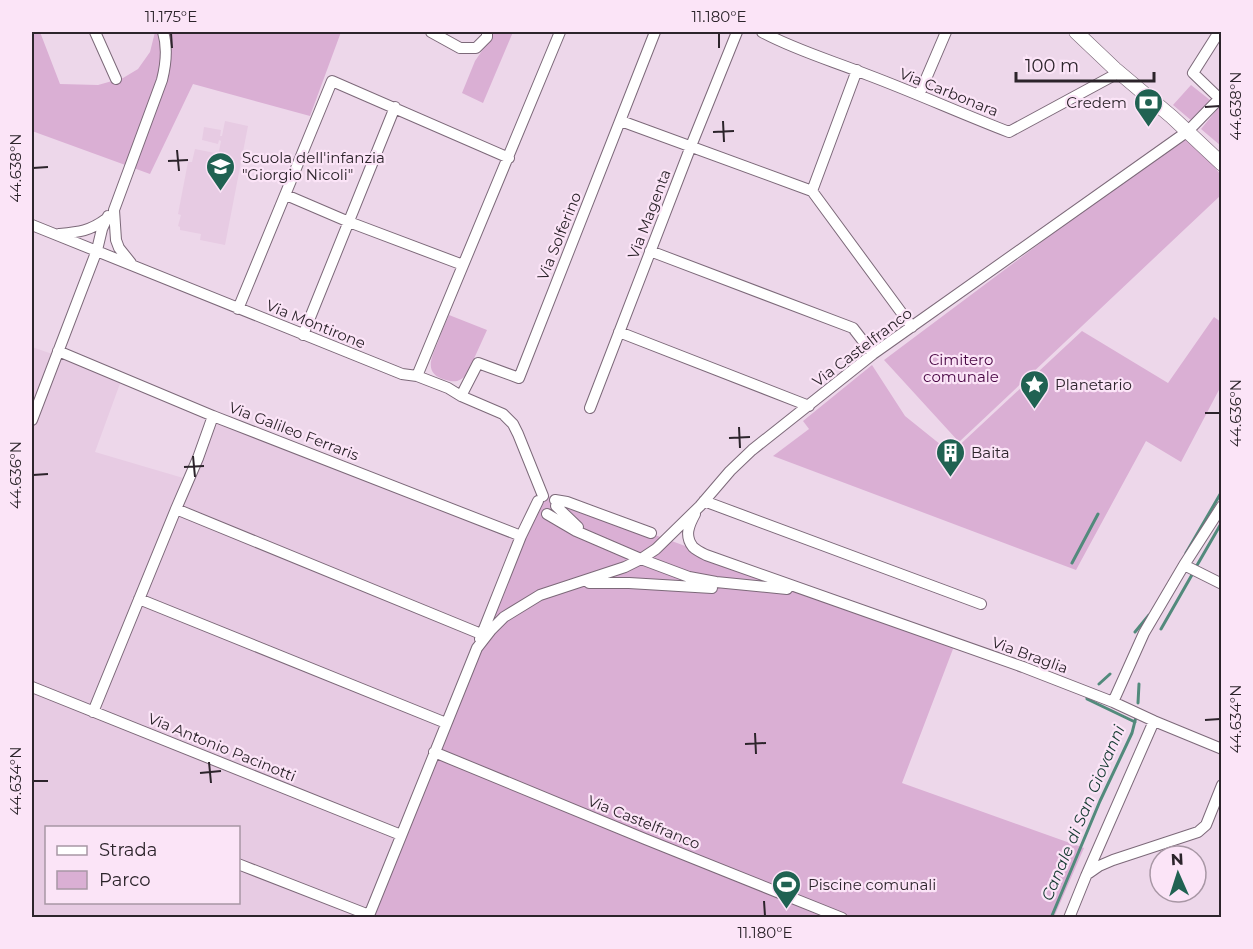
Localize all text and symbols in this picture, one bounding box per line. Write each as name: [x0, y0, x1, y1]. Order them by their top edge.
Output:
text: 11.175°E: [145, 7, 197, 26]
text: 11.180°E: [691, 7, 747, 26]
scale bar: [1016, 45, 1154, 83]
text: 100 m: [1025, 55, 1079, 77]
street label: Via Carbonara: [897, 64, 1001, 120]
text: 44.638°N: [1226, 72, 1245, 140]
bank icon: Credem: [1132, 86, 1164, 128]
place label: Credem: [1066, 93, 1127, 112]
text: 44.638°N: [6, 134, 25, 202]
place label: Scuola dell'infanzia "Giorgio Nicoli": [242, 148, 385, 184]
school or university icon: Scuola dell'infanzia "Giorgio Nicoli": [205, 150, 237, 192]
street label: Via Magenta: [623, 167, 675, 261]
street label: Via Solferino: [533, 189, 585, 283]
street label: Via Montirone: [264, 295, 368, 353]
street label: Via Castelfranco: [808, 303, 916, 391]
park label: Cimitero comunale: [923, 350, 999, 386]
place icon: Planetario: [1018, 368, 1050, 410]
place label: Planetario: [1055, 375, 1132, 394]
text: 44.636°N: [1226, 379, 1245, 447]
street label: Via Galileo Ferraris: [226, 397, 362, 465]
building icon: Baita: [934, 436, 966, 478]
text: 44.636°N: [6, 441, 25, 509]
place label: Baita: [971, 443, 1010, 462]
street label: Via Braglia: [989, 632, 1071, 678]
text: 44.634°N: [1226, 685, 1245, 753]
street label: Via Antonio Pacinotti: [145, 709, 299, 785]
water label: Canale di San Giovanni: [1037, 722, 1129, 903]
text: 44.634°N: [6, 747, 25, 815]
street label: Via Castelfranco: [585, 791, 703, 853]
legend: [45, 826, 240, 904]
text: Strada: [99, 839, 157, 861]
north arrow: [1148, 844, 1208, 904]
text: N: [1170, 850, 1184, 869]
sports icon: Piscine comunali: [771, 868, 803, 910]
text: Parco: [99, 869, 151, 891]
place label: Piscine comunali: [808, 875, 936, 894]
text: 11.180°E: [737, 923, 793, 942]

